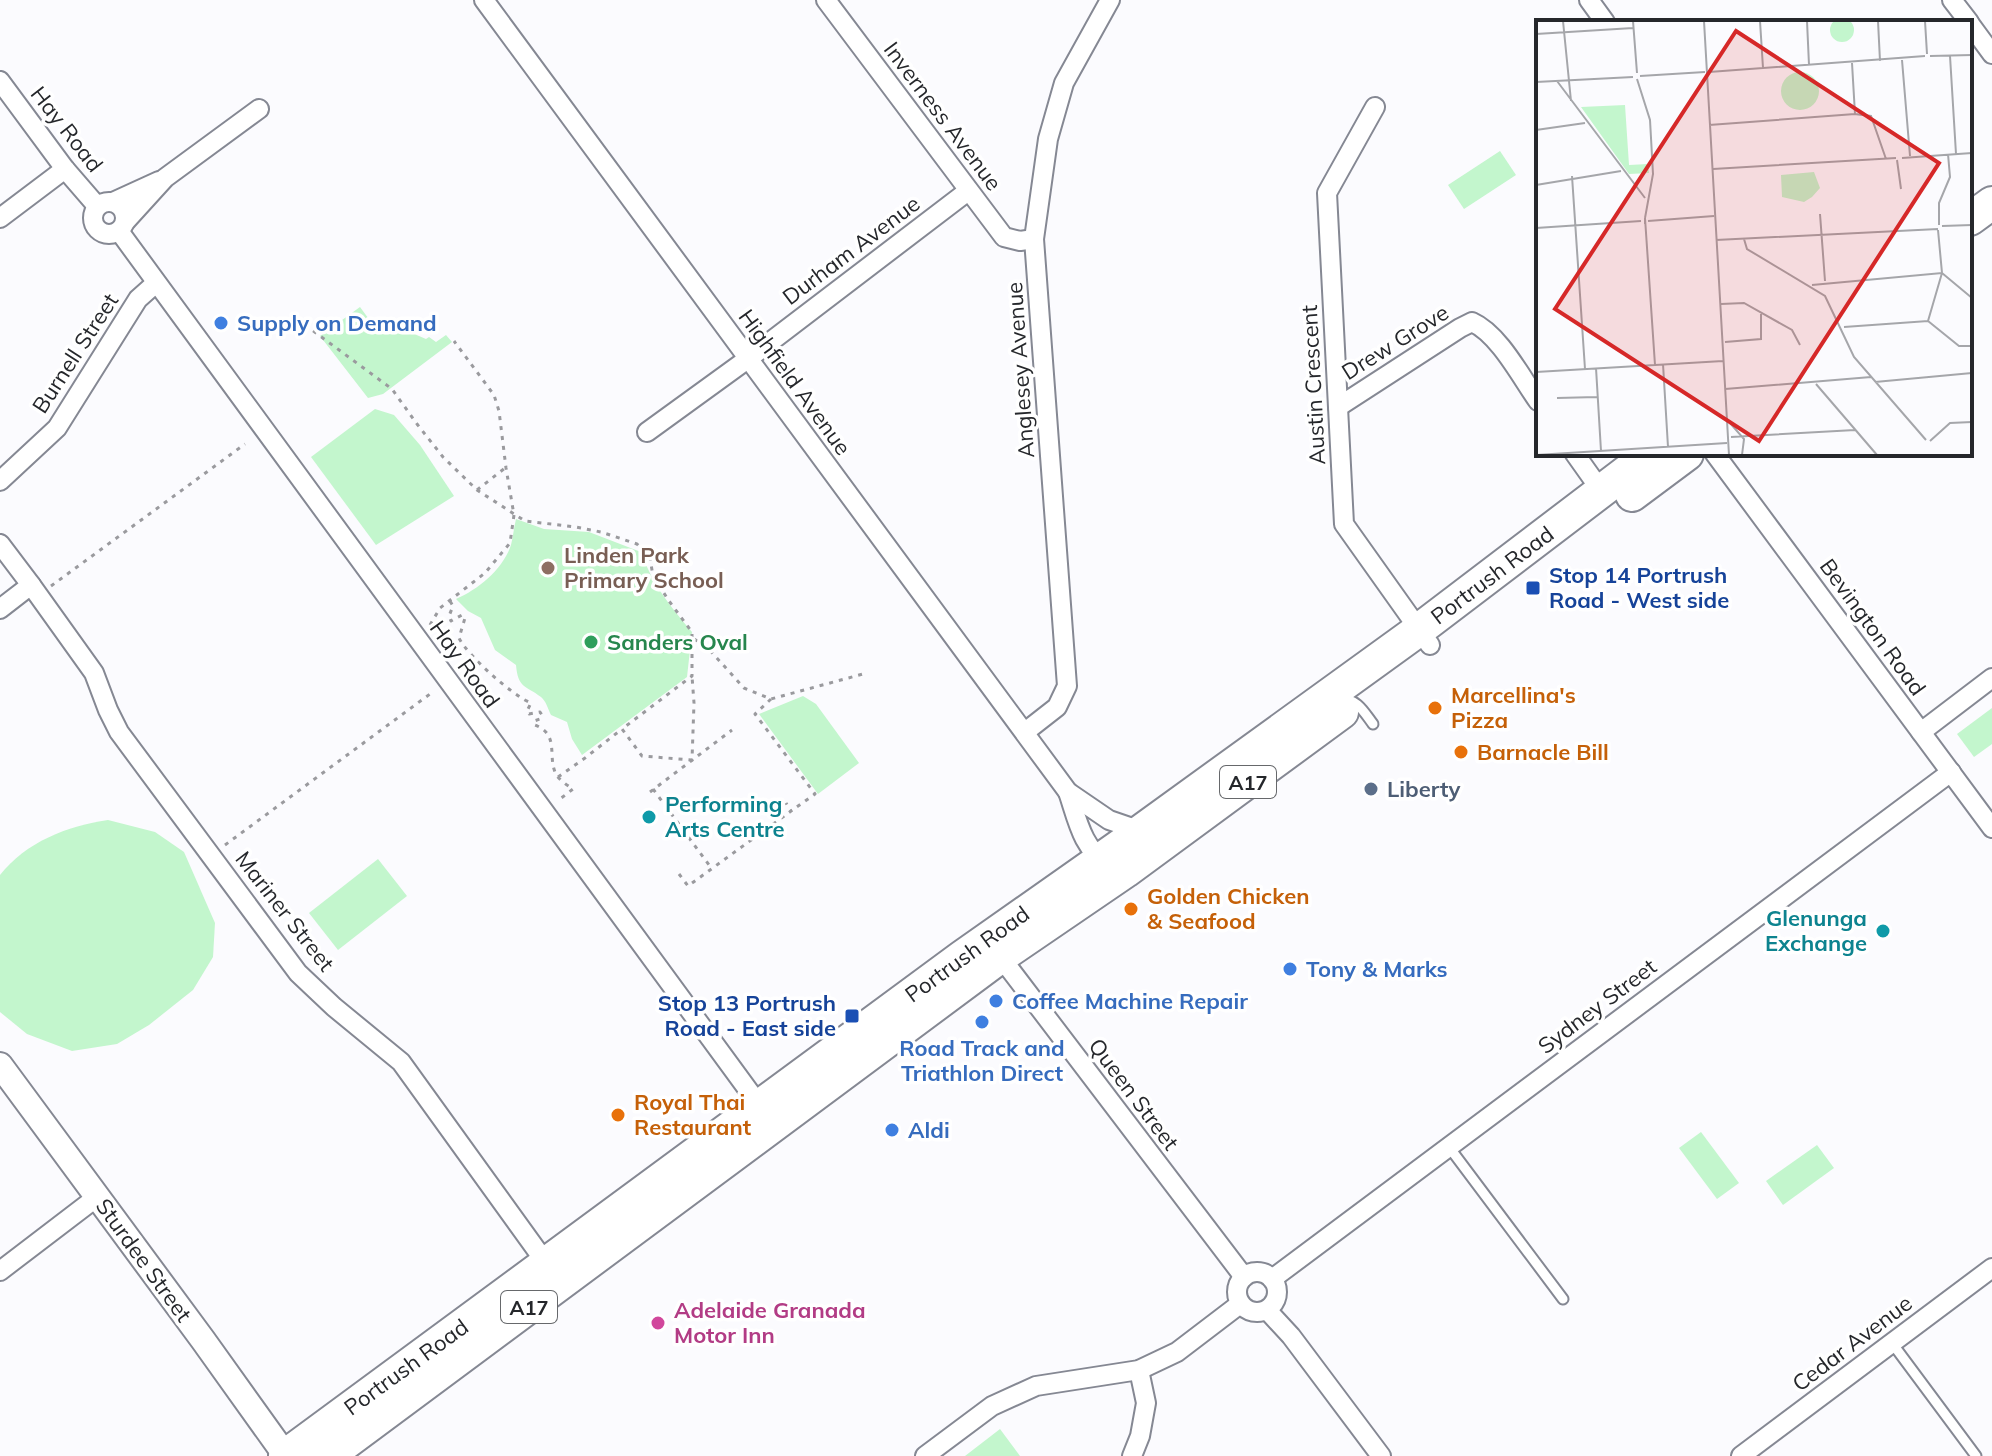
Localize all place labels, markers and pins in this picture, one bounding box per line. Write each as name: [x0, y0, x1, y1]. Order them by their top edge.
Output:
place label: Supply on Demand: [237, 309, 437, 337]
marker: Supply on Demand: [212, 314, 230, 332]
place label: Linden Park Primary School: [564, 541, 724, 594]
marker: Linden Park Primary School: [539, 559, 557, 577]
place label: Stop 14 Portrush Road - West side: [1549, 561, 1729, 614]
marker: Stop 14 Portrush Road - West side: [1524, 579, 1542, 597]
place label: Sanders Oval: [607, 628, 748, 656]
marker: Sanders Oval: [582, 633, 600, 651]
place label: Marcellina's Pizza: [1451, 681, 1576, 734]
marker: Marcellina's Pizza: [1426, 699, 1444, 717]
place label: Barnacle Bill: [1477, 738, 1609, 766]
marker: Barnacle Bill: [1452, 743, 1470, 761]
place label: Liberty: [1387, 775, 1461, 803]
marker: Liberty: [1362, 780, 1380, 798]
place label: Performing Arts Centre: [665, 790, 785, 843]
marker: Performing Arts Centre: [640, 808, 658, 826]
place label: Golden Chicken & Seafood: [1147, 882, 1309, 935]
marker: Golden Chicken & Seafood: [1122, 900, 1140, 918]
place label: Glenunga Exchange: [1765, 904, 1867, 957]
marker: Glenunga Exchange: [1874, 922, 1892, 940]
place label: Tony & Marks: [1306, 955, 1448, 983]
marker: Tony & Marks: [1281, 960, 1299, 978]
place label: Coffee Machine Repair: [1012, 987, 1248, 1015]
place label: Stop 13 Portrush Road - East side: [658, 989, 836, 1042]
marker: Coffee Machine Repair: [987, 992, 1005, 1010]
marker: Stop 13 Portrush Road - East side: [843, 1007, 861, 1025]
marker: Road Track and Triathlon Direct: [973, 1013, 991, 1031]
place label: Road Track and Triathlon Direct: [899, 1034, 1065, 1087]
place label: Royal Thai Restaurant: [634, 1088, 751, 1141]
marker: Royal Thai Restaurant: [609, 1106, 627, 1124]
place label: Aldi: [908, 1116, 950, 1144]
marker: Aldi: [883, 1121, 901, 1139]
place label: Adelaide Granada Motor Inn: [674, 1296, 866, 1349]
marker: Adelaide Granada Motor Inn: [649, 1314, 667, 1332]

